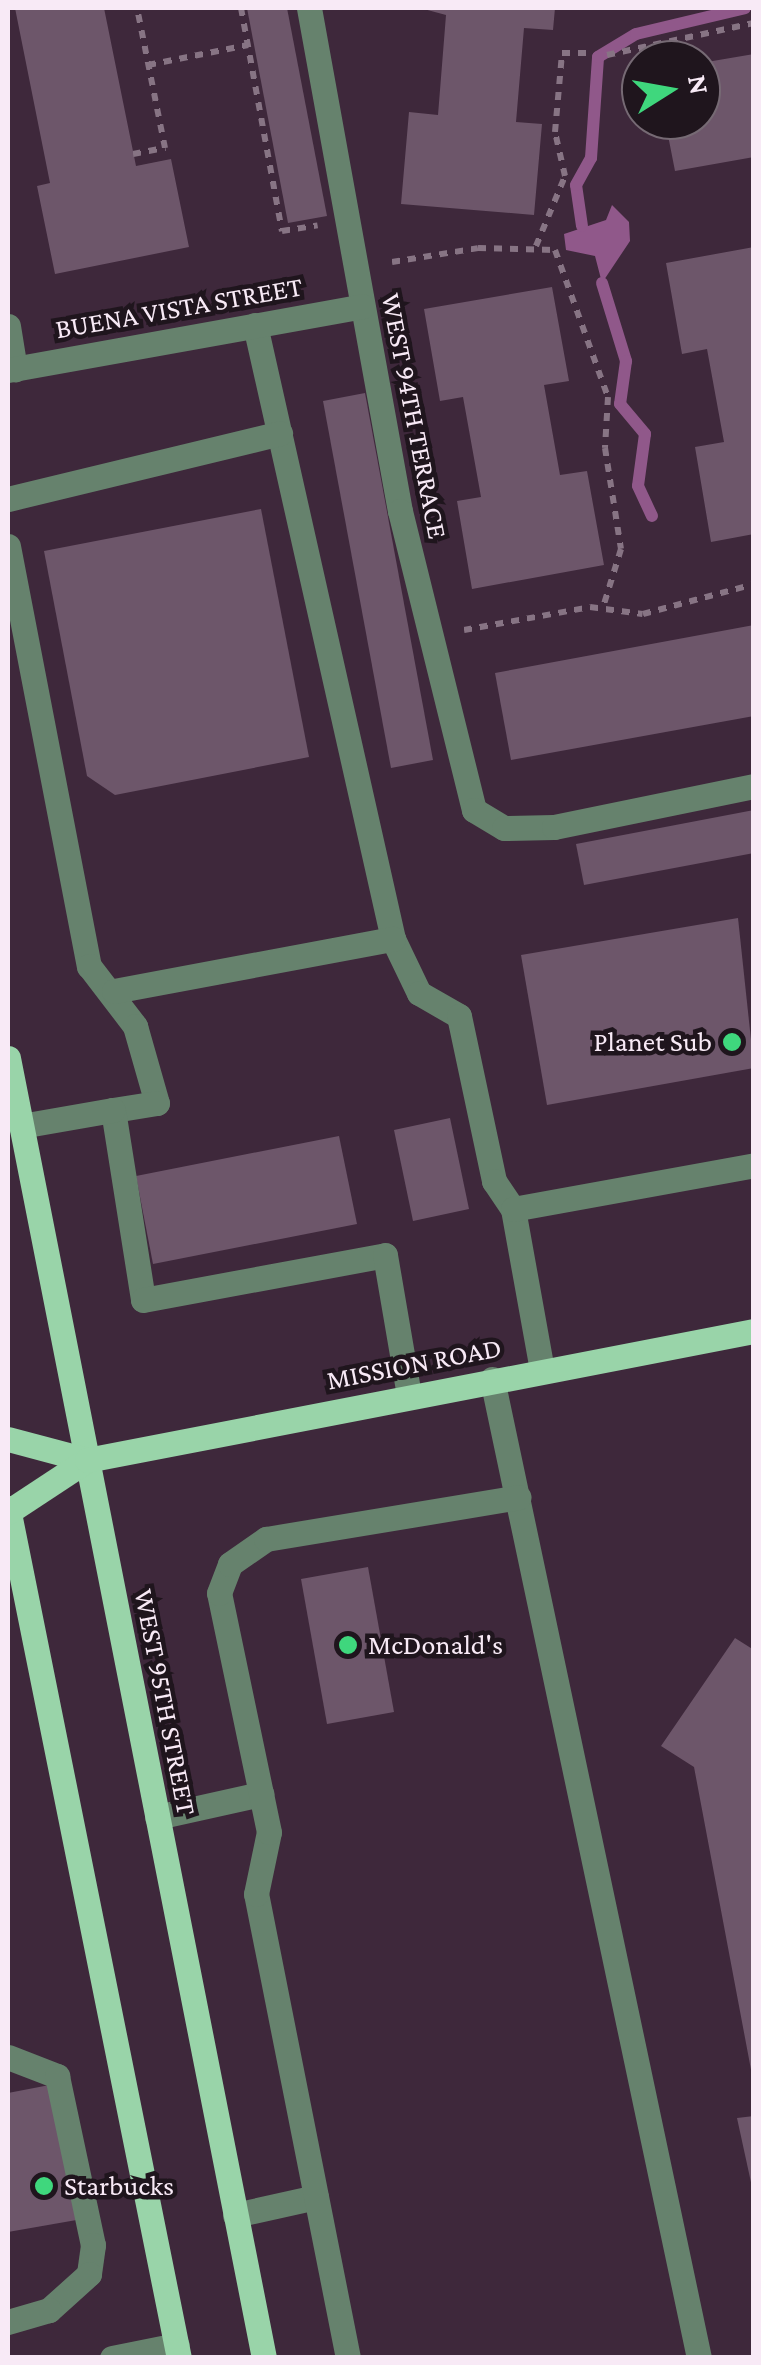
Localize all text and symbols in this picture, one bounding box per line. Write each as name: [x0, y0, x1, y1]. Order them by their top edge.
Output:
north arrow: [621, 40, 721, 140]
text: N: [682, 72, 716, 97]
street label: BUENA VISTA STREET: [53, 270, 305, 346]
street label: WEST 94TH TERRACE: [374, 290, 454, 542]
place label: Planet Sub: [593, 1025, 712, 1059]
marker: Planet Sub: [721, 1031, 743, 1053]
street label: MISSION ROAD: [324, 1331, 504, 1397]
street label: WEST 95TH STREET: [127, 1586, 203, 1818]
place label: McDonald's: [368, 1628, 503, 1662]
marker: McDonald's: [337, 1634, 359, 1656]
place label: Starbucks: [64, 2169, 174, 2203]
marker: Starbucks: [33, 2175, 55, 2197]

